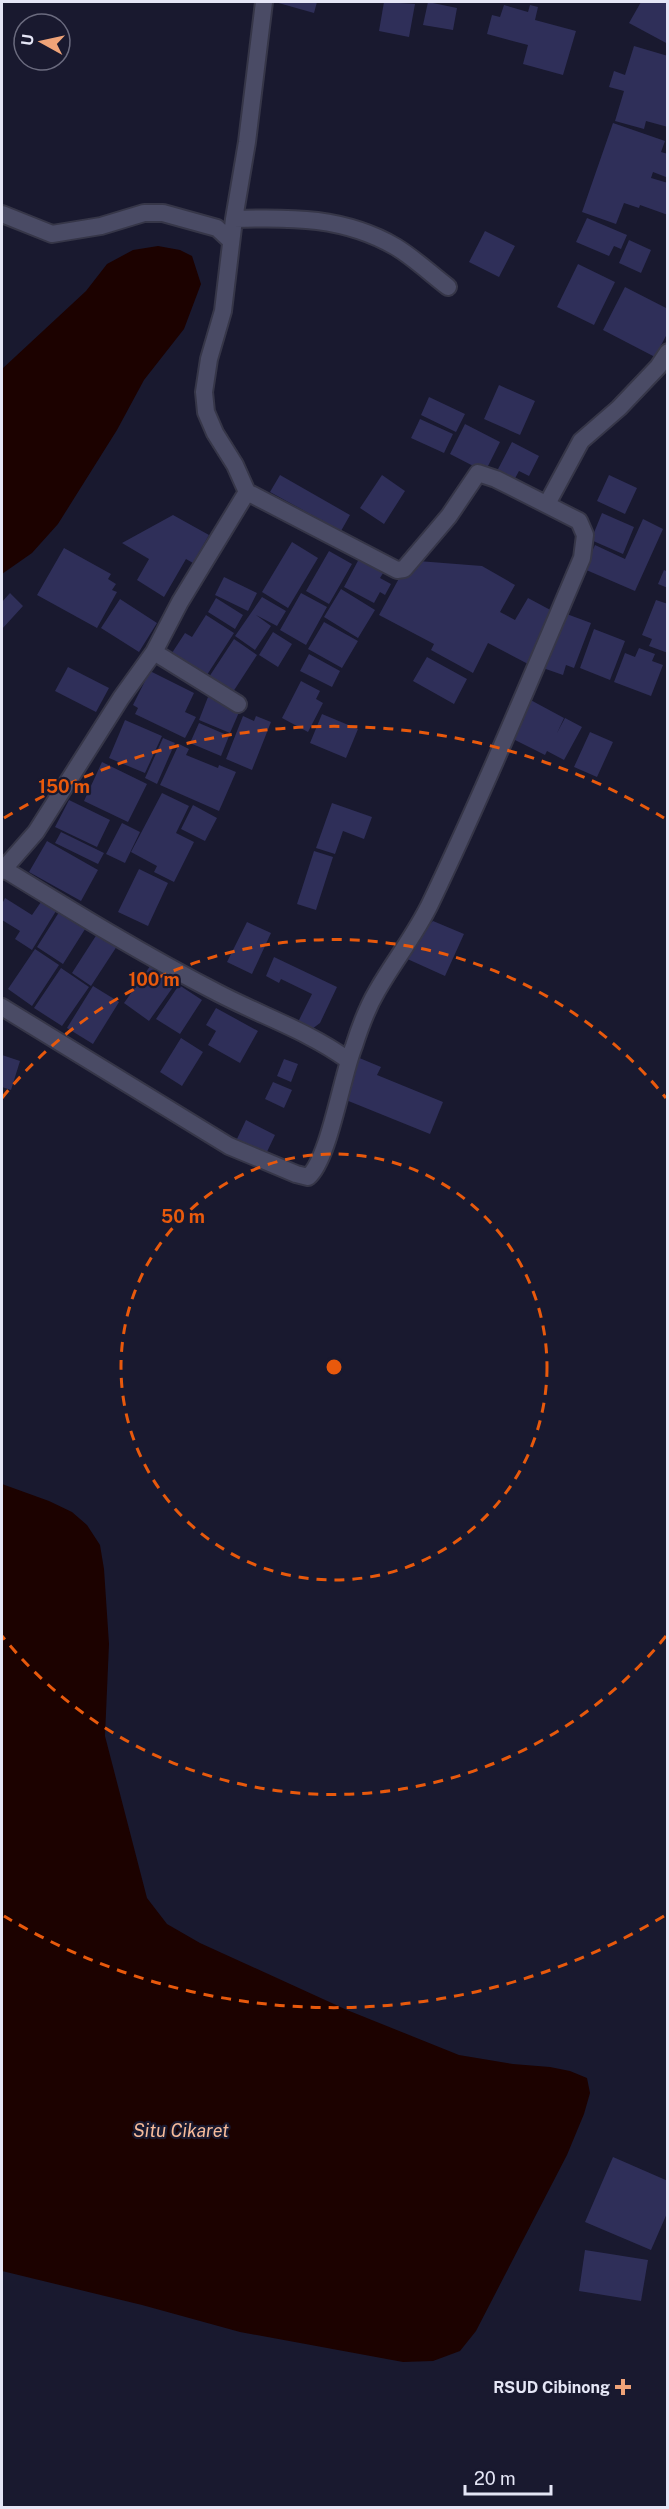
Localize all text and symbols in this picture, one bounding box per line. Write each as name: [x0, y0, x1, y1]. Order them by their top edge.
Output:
north arrow: [12, 12, 72, 72]
text: U: [17, 33, 38, 47]
text: 150 m: [38, 776, 90, 797]
text: 100 m: [128, 969, 180, 990]
text: 50 m: [161, 1206, 205, 1227]
centre of rings: [324, 1357, 344, 1377]
water label: Situ Cikaret: [133, 2120, 229, 2141]
place label: RSUD Cibinong: [493, 2378, 610, 2397]
marker: RSUD Cibinong: [614, 2378, 632, 2396]
scale bar: [465, 2458, 550, 2496]
text: 20 m: [474, 2468, 516, 2489]

